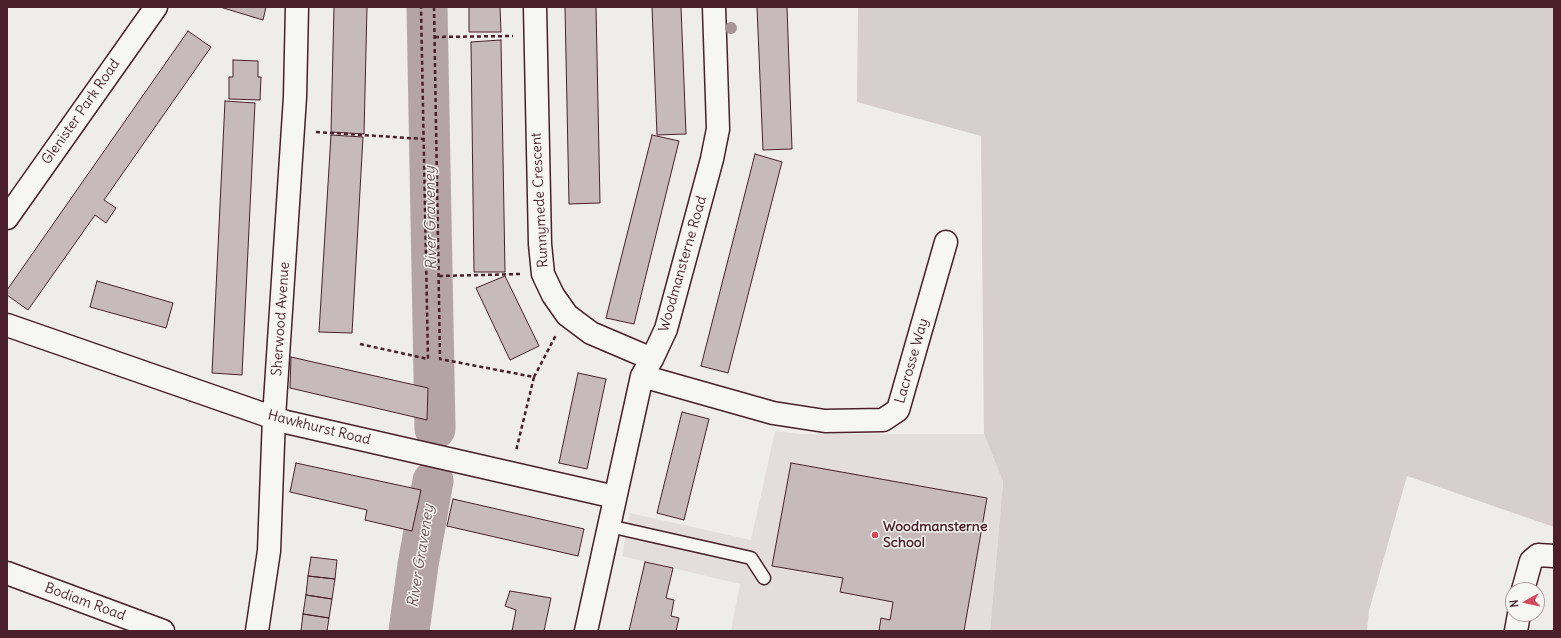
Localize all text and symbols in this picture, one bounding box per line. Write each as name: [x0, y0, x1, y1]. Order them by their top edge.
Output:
street label: Glenister Park Road: [38, 56, 124, 168]
street label: Runnymede Crescent: [528, 132, 552, 268]
water label: River Graveney: [421, 166, 441, 270]
street label: Woodmansterne Road: [656, 194, 710, 334]
street label: Sherwood Avenue: [269, 261, 293, 377]
street label: Lacrosse Way: [892, 316, 932, 406]
street label: Hawkhurst Road: [266, 407, 372, 449]
water label: River Graveney: [404, 503, 438, 609]
place label: Woodmansterne School: [883, 519, 987, 552]
marker: Woodmansterne School: [870, 530, 880, 540]
street label: Bodiam Road: [42, 580, 128, 624]
north arrow: [1505, 582, 1545, 622]
text: N: [1507, 599, 1522, 608]

